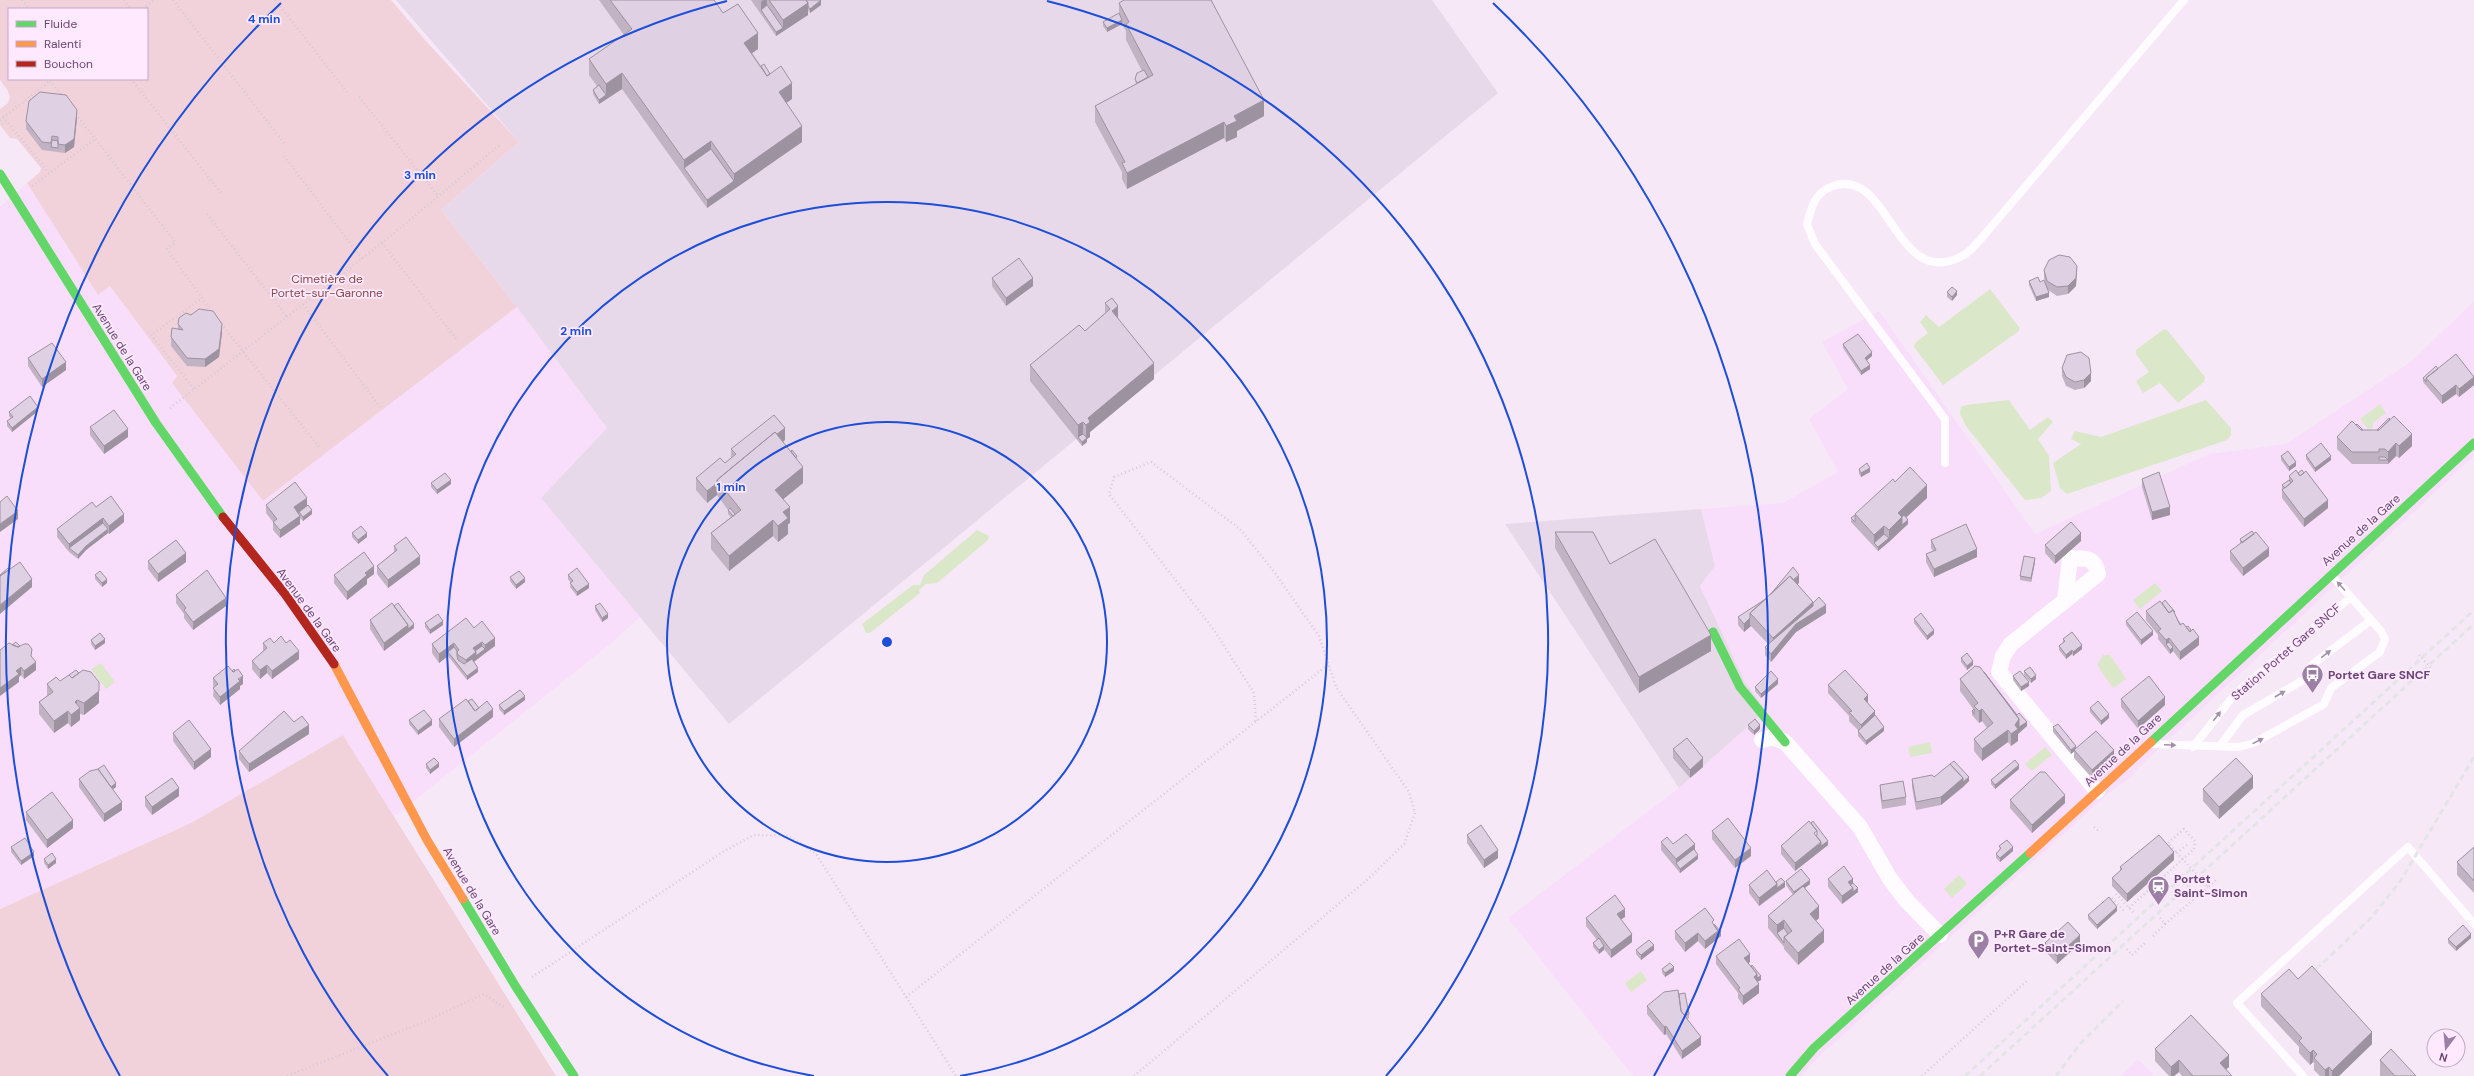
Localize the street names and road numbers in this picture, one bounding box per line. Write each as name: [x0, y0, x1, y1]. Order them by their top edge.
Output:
street label: Avenue de la Gare: [89, 300, 156, 394]
street label: Avenue de la Gare: [2318, 490, 2404, 570]
street label: Avenue de la Gare: [273, 565, 345, 656]
street label: Station Portet Gare SNCF: [2228, 600, 2345, 704]
street label: Avenue de la Gare: [2081, 710, 2165, 790]
street label: Avenue de la Gare: [439, 844, 505, 938]
street label: Avenue de la Gare: [1842, 929, 1928, 1009]

